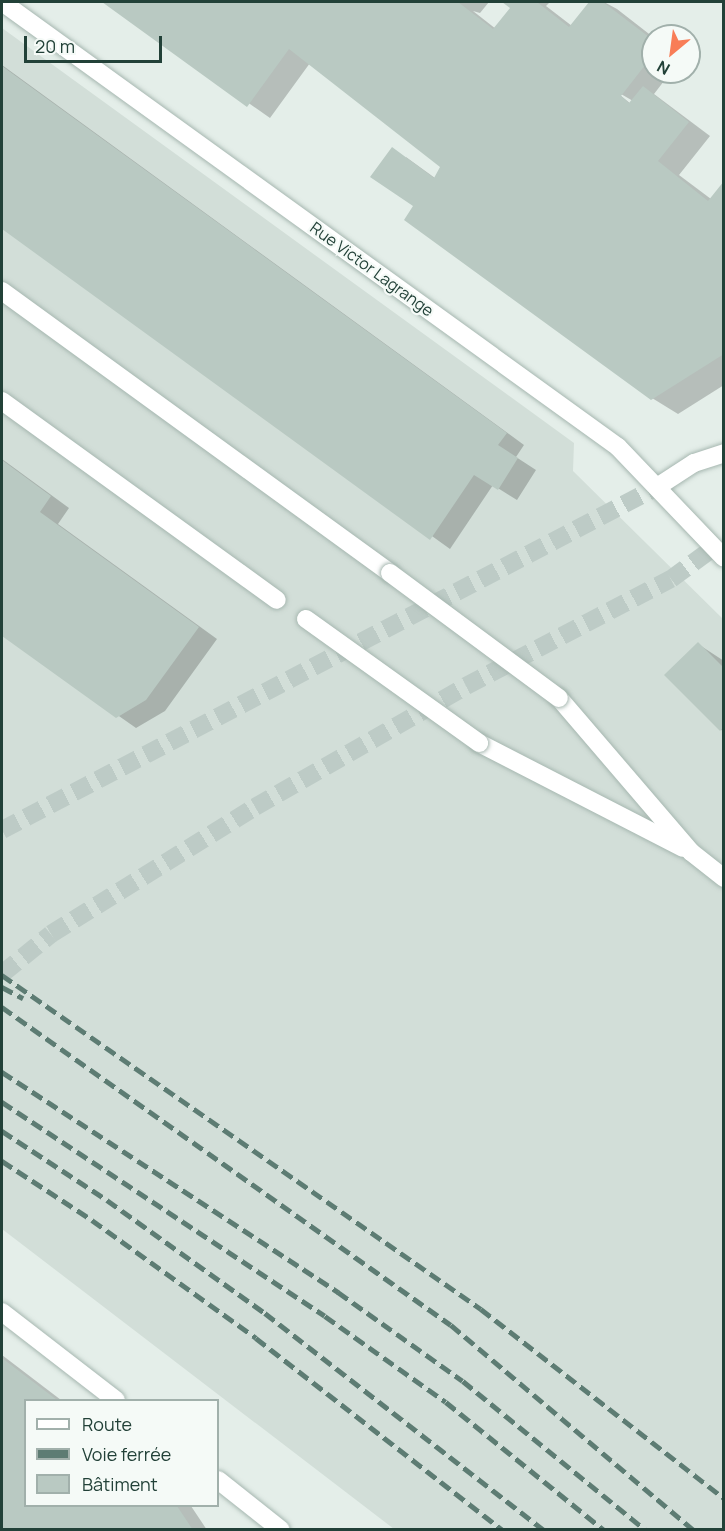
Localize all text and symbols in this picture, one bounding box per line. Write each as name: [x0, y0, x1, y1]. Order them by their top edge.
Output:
scale bar: [27, 24, 165, 62]
north arrow: [641, 24, 701, 84]
text: 20 m: [35, 34, 75, 58]
text: N: [653, 56, 674, 80]
street label: Rue Victor Lagrange: [307, 218, 437, 320]
legend: [24, 1399, 219, 1507]
text: Route: [82, 1412, 132, 1436]
text: Voie ferrée: [82, 1442, 171, 1466]
text: Bâtiment: [82, 1472, 158, 1496]

